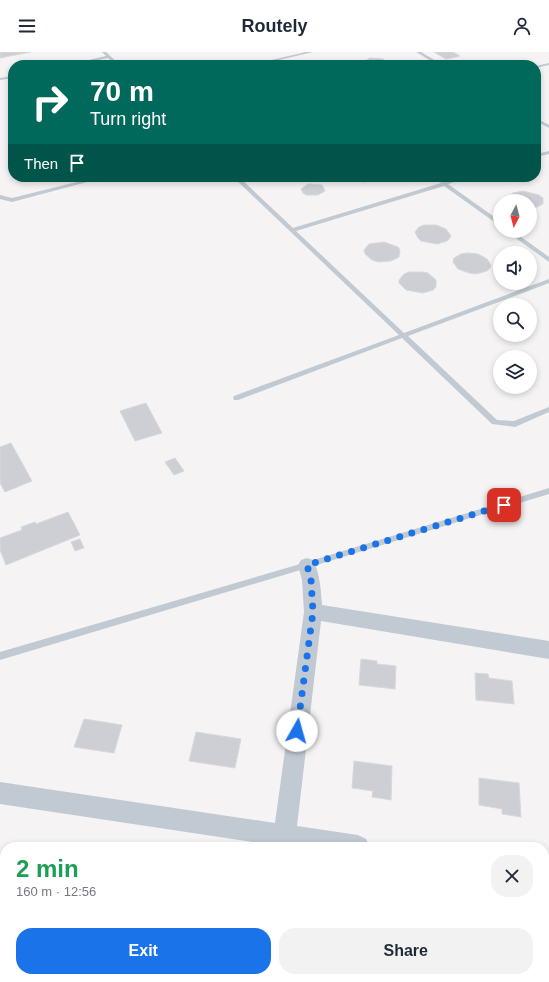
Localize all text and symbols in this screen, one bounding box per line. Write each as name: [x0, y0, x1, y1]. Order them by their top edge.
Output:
icon: menu: [16, 15, 38, 37]
icon: person: [511, 15, 533, 37]
text: Routely: [241, 16, 308, 36]
icon: right: [24, 76, 76, 128]
text: 70 m: [90, 76, 154, 107]
text: Turn right: [90, 109, 166, 129]
icon: arrive: [66, 152, 88, 174]
text: Then: [24, 155, 58, 172]
north arrow: [493, 194, 537, 238]
map controls: [493, 194, 537, 394]
button: sound: [493, 246, 537, 290]
button: search: [493, 298, 537, 342]
button: layers: [493, 350, 537, 394]
pin: [487, 488, 521, 522]
icon: arrive: [493, 494, 515, 516]
position arrow: [276, 710, 318, 752]
text: 2 min: [16, 855, 79, 882]
button: close: [491, 855, 533, 897]
text: 160 m · 12:56: [16, 884, 96, 899]
button: Exit: [16, 928, 271, 974]
button: Share: [279, 928, 533, 974]

